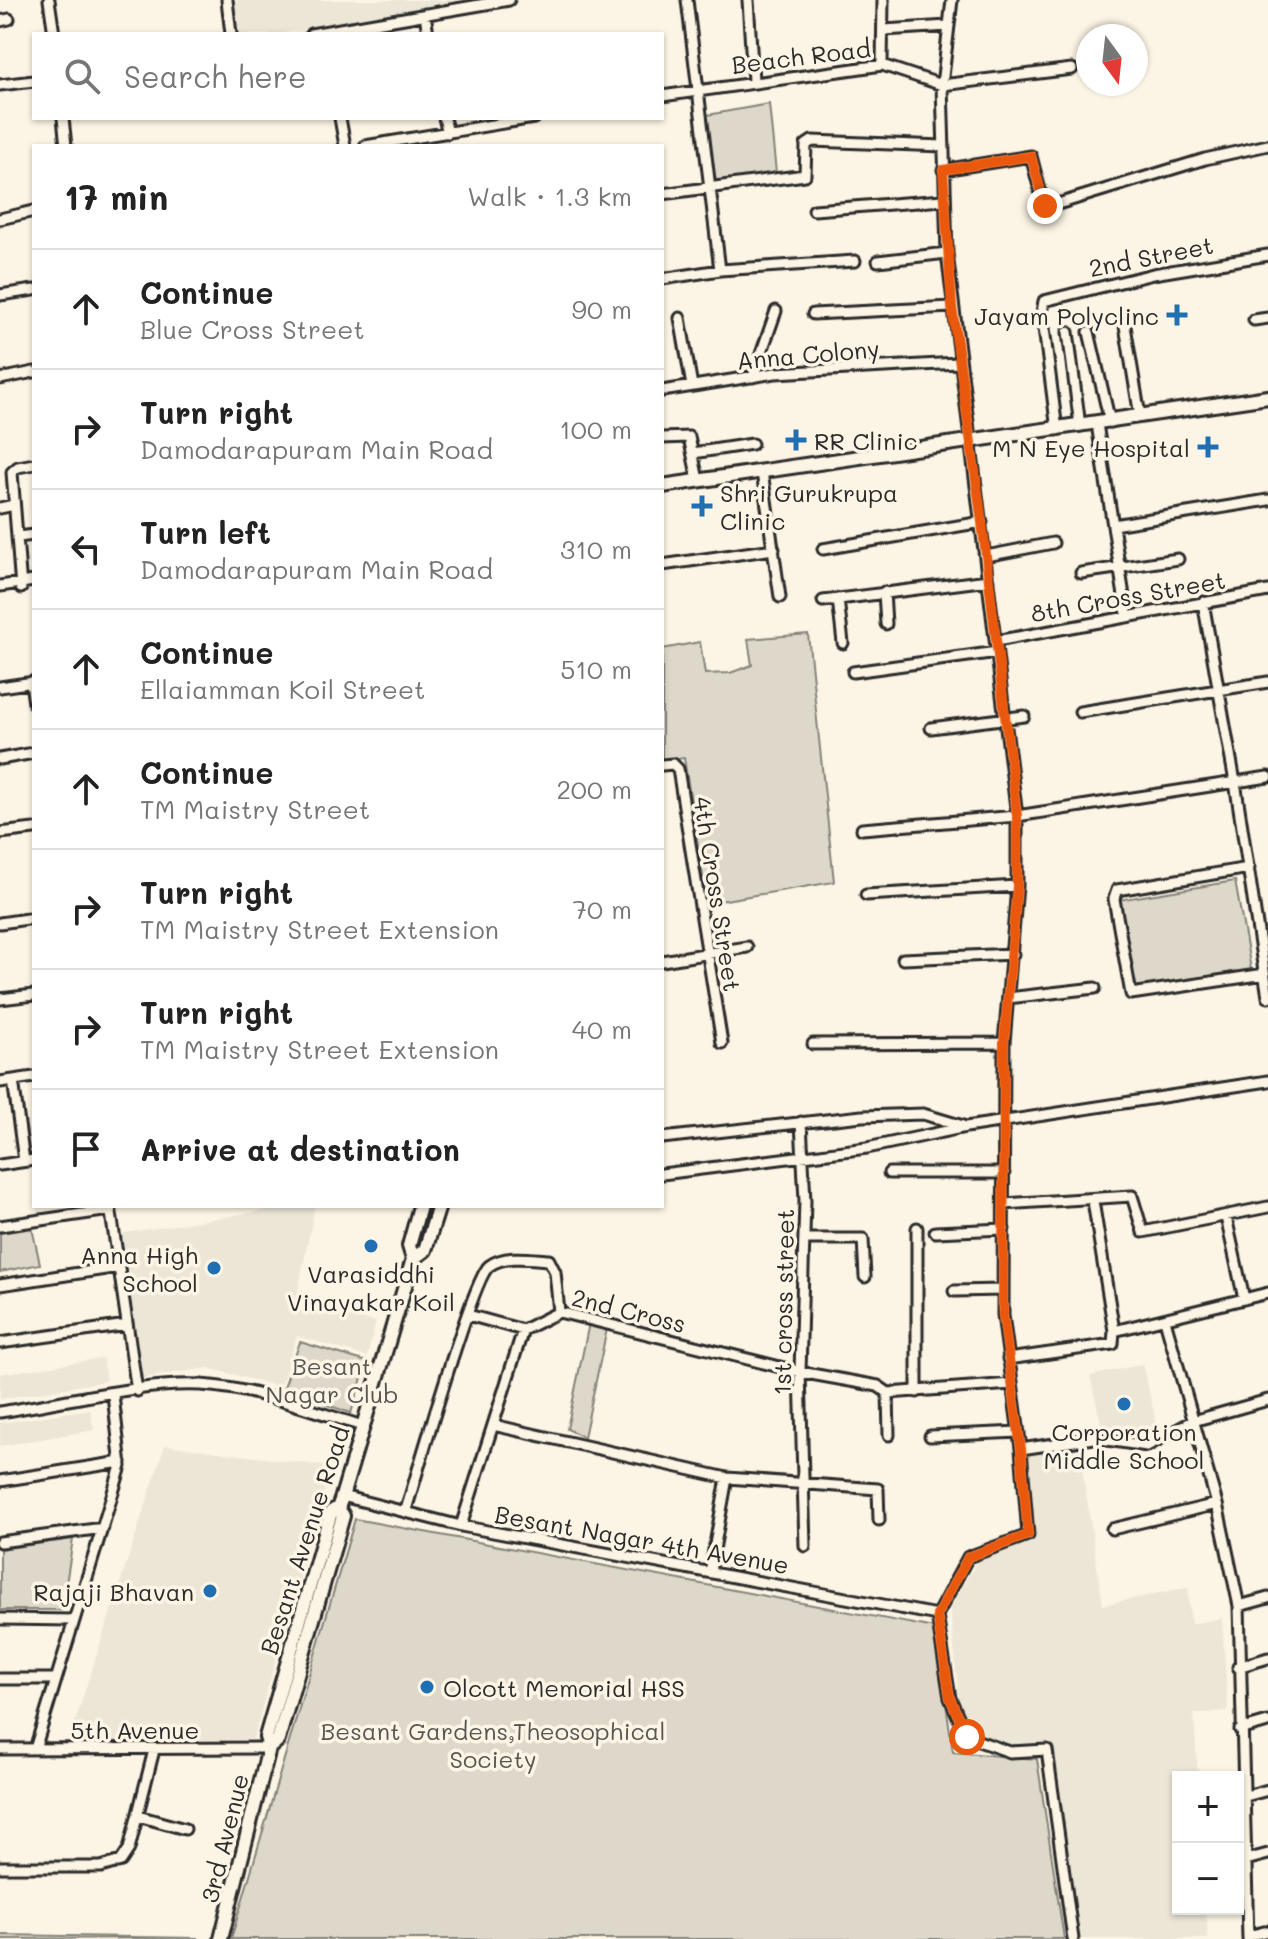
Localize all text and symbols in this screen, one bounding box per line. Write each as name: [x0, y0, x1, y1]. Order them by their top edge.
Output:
north arrow: [1076, 24, 1148, 96]
search box: [32, 32, 664, 120]
street label: Beach Road: [730, 32, 872, 80]
icon: search: [60, 54, 104, 98]
text: Search here: [124, 56, 307, 96]
text: 17 min: [64, 174, 168, 219]
text: Walk · 1.3 km: [467, 179, 632, 213]
route end: [1027, 188, 1063, 224]
street label: 2nd Street: [1086, 229, 1216, 283]
text: Continue: [140, 272, 273, 312]
icon: ahead: [64, 287, 108, 331]
text: 90 m: [572, 292, 632, 326]
place label: Jayam Polyclinc: [974, 300, 1159, 331]
marker: Jayam Polyclinc: [1166, 304, 1188, 326]
text: Blue Cross Street: [140, 312, 365, 346]
street label: Anna Colony: [735, 332, 881, 376]
text: Turn right: [140, 392, 293, 432]
icon: right: [64, 407, 108, 451]
text: 100 m: [559, 412, 632, 446]
place label: RR Clinic: [814, 425, 918, 456]
marker: RR Clinic: [785, 429, 807, 451]
text: Damodarapuram Main Road: [140, 432, 493, 466]
place label: M N Eye Hospital: [992, 432, 1190, 463]
marker: M N Eye Hospital: [1197, 436, 1219, 458]
place label: Shri Gurukrupa Clinic: [720, 477, 898, 536]
marker: Shri Gurukrupa Clinic: [691, 495, 713, 517]
text: Turn left: [140, 512, 271, 552]
icon: left: [64, 527, 108, 571]
text: 310 m: [560, 532, 632, 566]
text: Damodarapuram Main Road: [140, 552, 493, 586]
street label: 8th Cross Street: [1028, 564, 1228, 628]
text: Continue: [140, 632, 273, 672]
icon: ahead: [64, 647, 108, 691]
text: 510 m: [560, 652, 632, 686]
text: Ellaiamman Koil Street: [140, 672, 425, 706]
text: Continue: [140, 752, 273, 792]
icon: ahead: [64, 767, 108, 811]
text: 200 m: [556, 772, 632, 806]
text: TM Maistry Street: [140, 792, 370, 826]
street label: 4th Cross Street: [687, 794, 749, 994]
text: Turn right: [140, 872, 293, 912]
icon: right: [64, 887, 108, 931]
text: 70 m: [572, 892, 632, 926]
text: TM Maistry Street Extension: [140, 912, 499, 946]
text: Turn right: [140, 992, 293, 1032]
icon: right: [64, 1007, 108, 1051]
text: 40 m: [572, 1012, 632, 1046]
text: TM Maistry Street Extension: [140, 1032, 499, 1066]
icon: arrive: [64, 1127, 108, 1171]
text: Arrive at destination: [140, 1129, 460, 1169]
street label: 1st cross street: [766, 1208, 800, 1396]
marker: Varasiddhi Vinayakar Koil: [362, 1237, 380, 1255]
place label: Anna High School: [80, 1239, 198, 1298]
place label: Varasiddhi Vinayakar Koil: [287, 1258, 455, 1317]
marker: Anna High School: [205, 1259, 223, 1277]
street label: 2nd Cross: [569, 1281, 689, 1339]
park label: Besant Nagar Club: [266, 1350, 398, 1409]
marker: Corporation Middle School: [1115, 1395, 1133, 1413]
place label: Corporation Middle School: [1043, 1416, 1205, 1475]
street label: Besant Avenue Road: [252, 1422, 356, 1658]
street label: Besant Nagar 4th Avenue: [493, 1498, 791, 1580]
place label: Rajaji Bhavan: [33, 1576, 194, 1607]
marker: Rajaji Bhavan: [201, 1582, 219, 1600]
place label: Olcott Memorial HSS: [443, 1672, 685, 1703]
marker: Olcott Memorial HSS: [418, 1678, 436, 1696]
street label: 5th Avenue: [71, 1714, 199, 1745]
park label: Besant Gardens,Theosophical Society: [320, 1715, 666, 1774]
route start: [949, 1719, 985, 1755]
street label: 3rd Avenue: [193, 1770, 255, 1906]
map controls: [1172, 1771, 1244, 1915]
button: +: [1172, 1771, 1244, 1843]
button: −: [1172, 1843, 1244, 1915]

